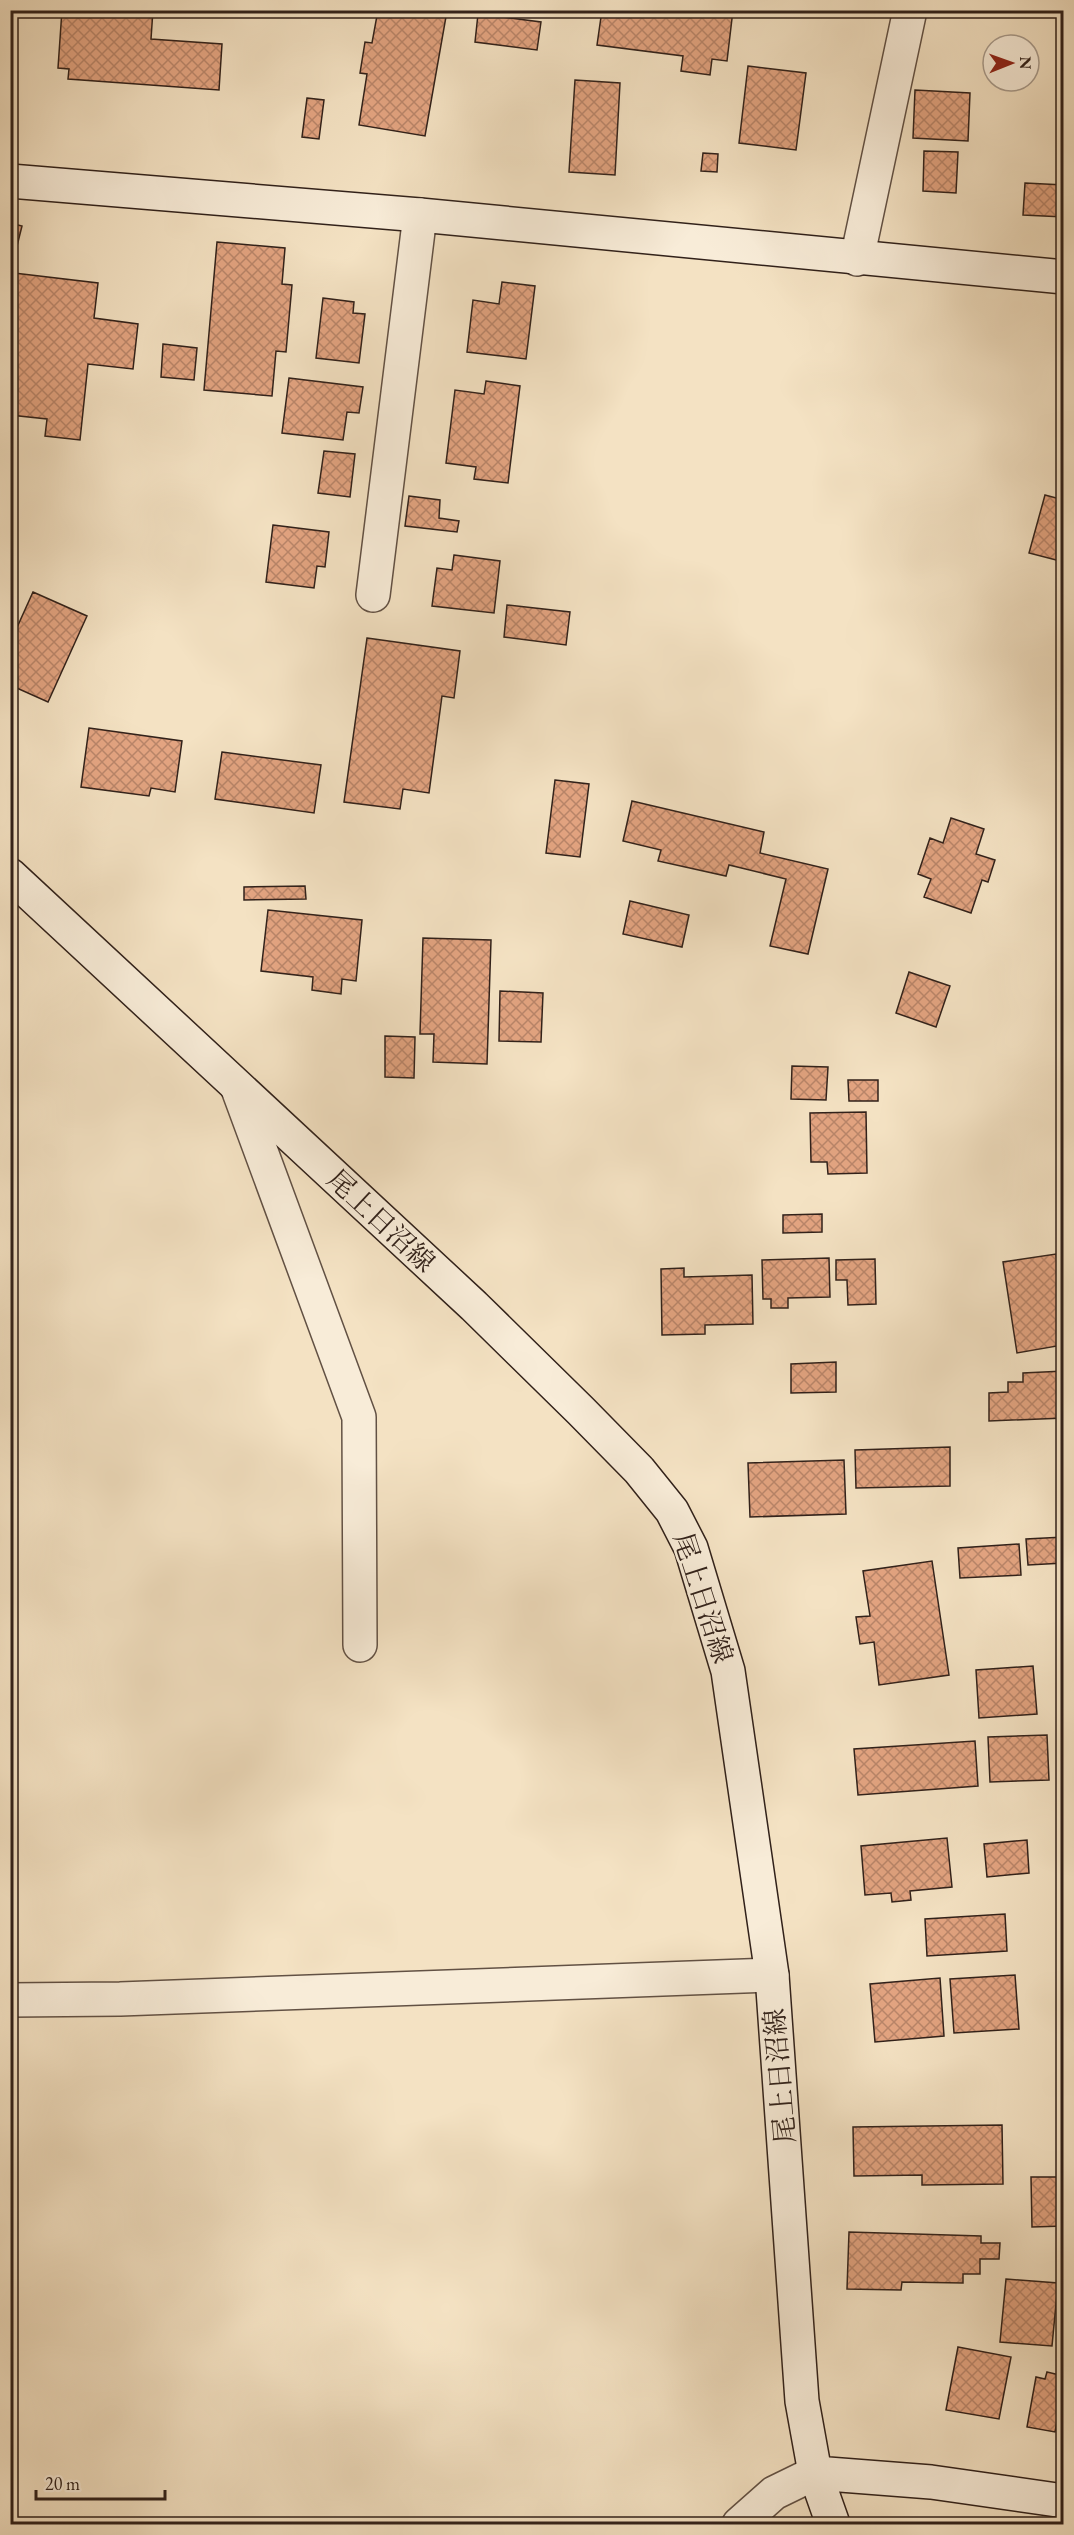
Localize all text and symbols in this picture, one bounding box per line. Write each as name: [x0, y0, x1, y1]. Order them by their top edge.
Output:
north arrow: [981, 33, 1041, 93]
text: N: [1015, 56, 1036, 69]
street label: 尾上日沼線: [320, 1162, 443, 1279]
street label: 尾上日沼線: [666, 1528, 741, 1667]
street label: 尾上日沼線: [756, 2007, 803, 2145]
scale bar: [36, 2463, 165, 2501]
text: 20 m: [45, 2472, 80, 2495]

